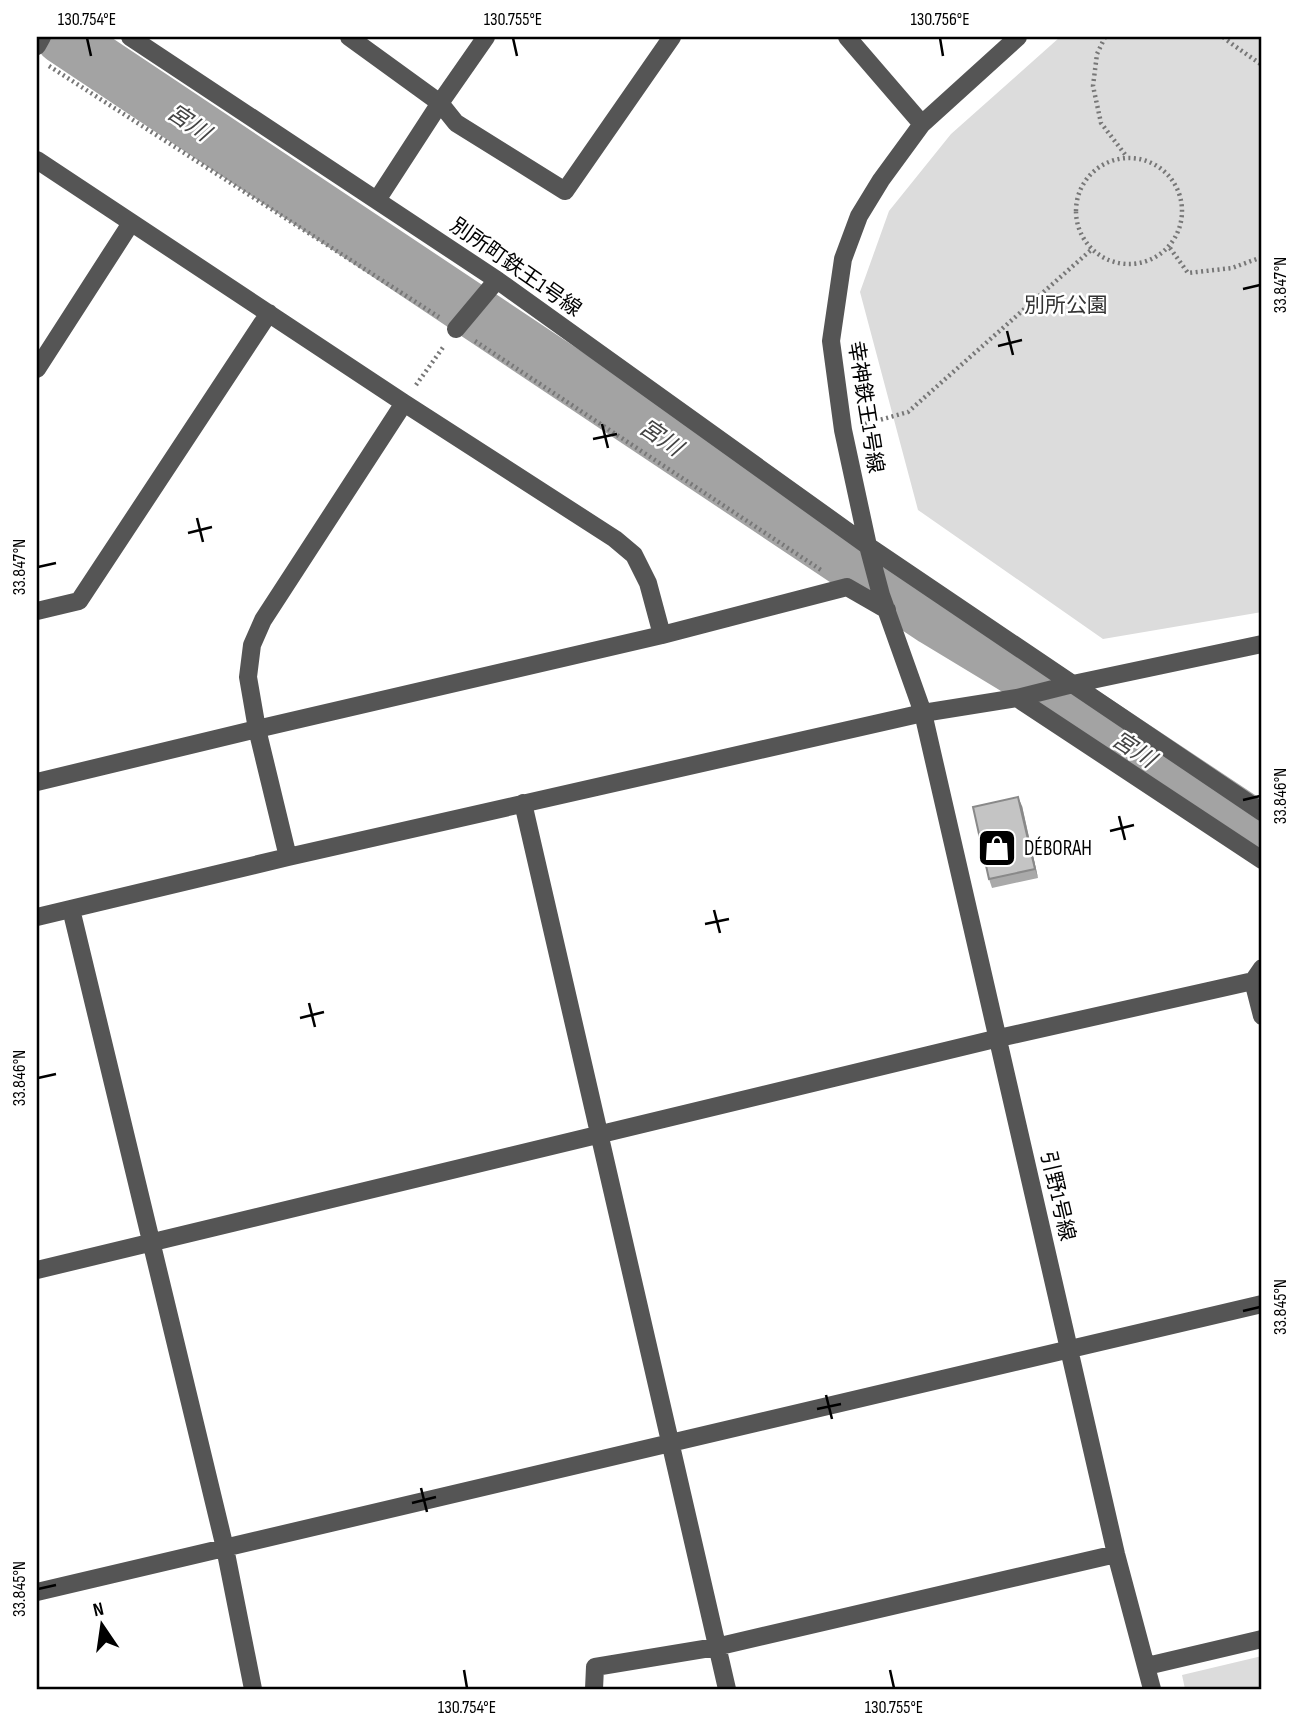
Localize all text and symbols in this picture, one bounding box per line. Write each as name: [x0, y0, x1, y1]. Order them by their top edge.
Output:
text: 130.754°E: [58, 9, 116, 30]
text: 130.755°E: [484, 9, 542, 30]
text: 130.756°E: [910, 9, 970, 30]
water label: 宮川: [162, 98, 218, 149]
street label: 別所町鉄王1号線: [445, 213, 586, 322]
text: 33.847°N: [1270, 257, 1291, 313]
park label: 別所公園: [1024, 293, 1108, 318]
street label: 幸神鉄王1号線: [843, 339, 888, 475]
water label: 宮川: [634, 413, 690, 464]
text: 33.847°N: [9, 539, 30, 595]
water label: 宮川: [1107, 726, 1163, 776]
text: 33.846°N: [1270, 768, 1291, 824]
shop icon: DÉBORAH: [976, 827, 1018, 869]
place label: DÉBORAH: [1024, 836, 1092, 861]
text: 33.846°N: [9, 1050, 30, 1106]
street label: 引野1号線: [1035, 1149, 1080, 1243]
text: 33.845°N: [1270, 1279, 1291, 1335]
text: 33.845°N: [9, 1561, 30, 1617]
north arrow: [66, 1590, 136, 1660]
text: N: [91, 1598, 106, 1622]
text: 130.754°E: [438, 1697, 496, 1718]
text: 130.755°E: [865, 1697, 923, 1718]

